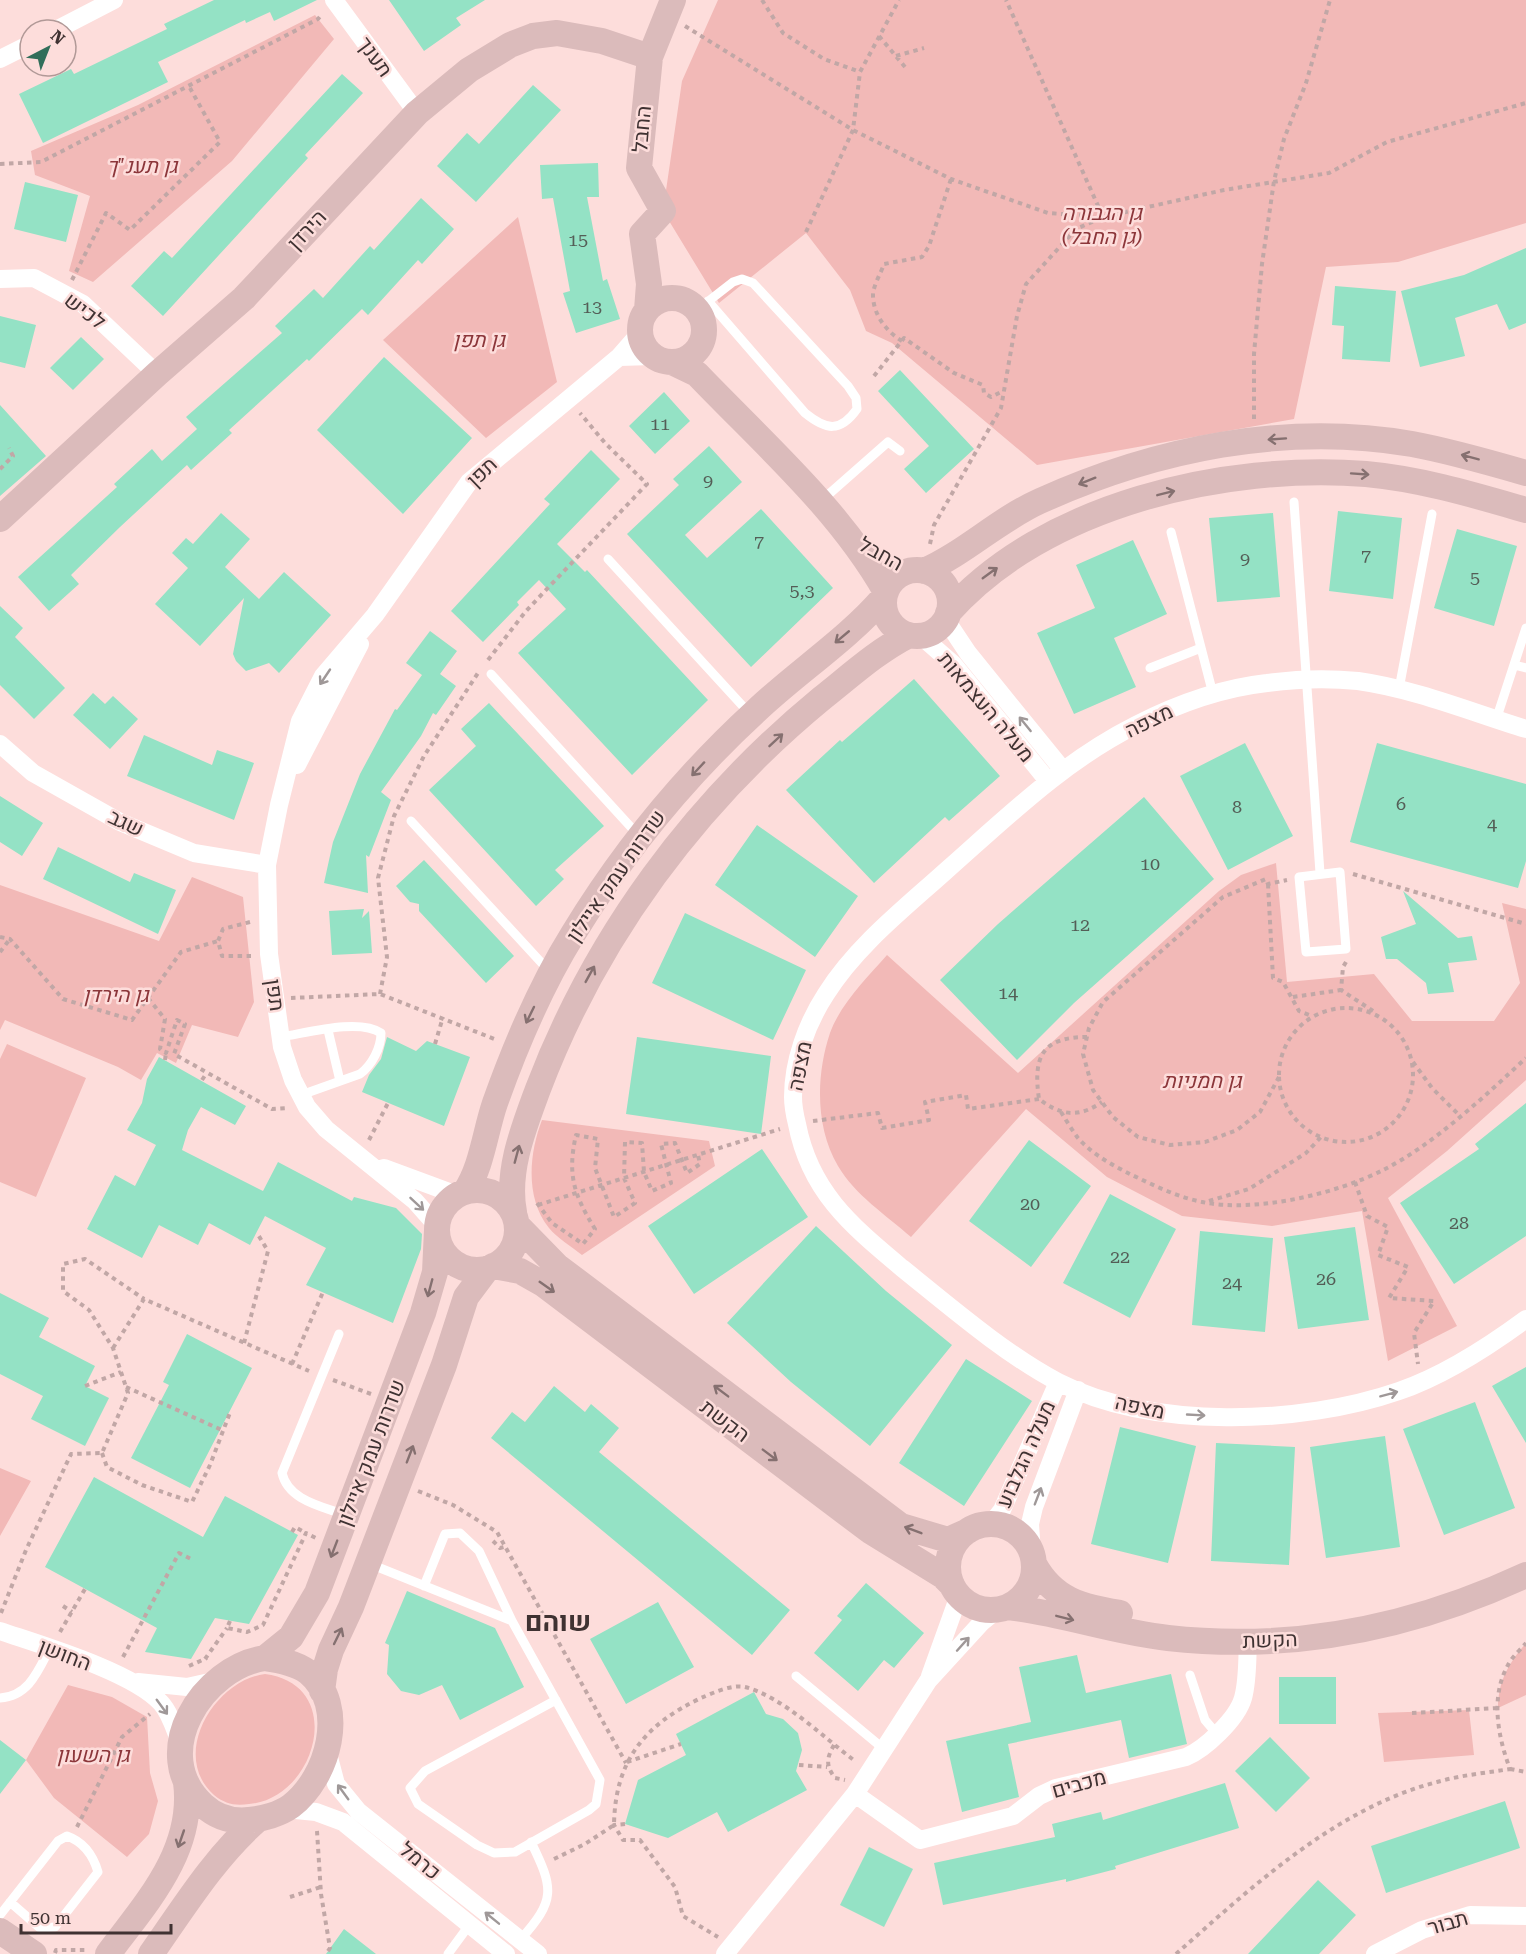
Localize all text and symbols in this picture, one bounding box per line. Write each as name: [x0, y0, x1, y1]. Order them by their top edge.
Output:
north arrow: [18, 18, 78, 78]
text: N: [47, 26, 69, 48]
street label: תענך: [353, 32, 397, 82]
street label: החבל: [628, 105, 656, 153]
park label: גן תענ"ך: [107, 154, 179, 178]
park label: גן הגבורה (גן החבל): [1061, 201, 1144, 249]
street label: הירדן: [283, 205, 331, 255]
house number: 15: [568, 229, 588, 250]
street label: לכיש: [60, 288, 110, 334]
house number: 13: [582, 296, 602, 317]
park label: גן תפן: [453, 328, 507, 352]
house number: 11: [650, 413, 670, 434]
one-way arrow: [1267, 434, 1287, 445]
one-way arrow: [1460, 451, 1479, 463]
street label: תפן: [462, 452, 502, 492]
one-way arrow: [1349, 469, 1369, 480]
house number: 9: [703, 470, 713, 491]
one-way arrow: [1078, 476, 1097, 487]
one-way arrow: [1157, 486, 1176, 498]
house number: 7: [754, 531, 764, 552]
street label: החבל: [855, 532, 907, 576]
house number: 7: [1361, 545, 1371, 566]
house number: 9: [1240, 548, 1250, 569]
one-way arrow: [982, 567, 998, 580]
house number: 5: [1470, 567, 1480, 588]
house number: 5,3: [789, 580, 815, 601]
one-way arrow: [835, 630, 850, 644]
street label: מעלה העצמאות: [933, 647, 1039, 767]
one-way arrow: [318, 668, 331, 685]
street label: מצפה: [1121, 699, 1177, 743]
one-way arrow: [1019, 716, 1032, 732]
one-way arrow: [768, 733, 783, 747]
one-way arrow: [691, 761, 705, 776]
house number: 6: [1396, 793, 1406, 814]
house number: 8: [1232, 796, 1242, 817]
street label: שגב: [105, 805, 147, 841]
street label: שדרות עמק איילון: [562, 805, 670, 947]
house number: 4: [1487, 813, 1497, 834]
house number: 10: [1140, 853, 1160, 874]
house number: 12: [1070, 914, 1090, 935]
one-way arrow: [584, 966, 596, 983]
street label: תפן: [261, 977, 289, 1013]
house number: 14: [998, 982, 1018, 1003]
park label: גן הירדן: [83, 983, 151, 1007]
one-way arrow: [523, 1006, 535, 1024]
street label: מצפה: [783, 1039, 817, 1093]
park label: גן חמניות: [1163, 1069, 1243, 1093]
one-way arrow: [512, 1145, 524, 1164]
house number: 20: [1020, 1193, 1040, 1214]
one-way arrow: [409, 1196, 424, 1210]
house number: 28: [1449, 1212, 1469, 1233]
house number: 22: [1110, 1246, 1130, 1267]
house number: 26: [1316, 1268, 1336, 1289]
house number: 24: [1222, 1272, 1242, 1293]
one-way arrow: [424, 1278, 435, 1297]
one-way arrow: [538, 1281, 554, 1293]
street label: שדרות עמק איילון: [332, 1376, 410, 1530]
one-way arrow: [714, 1384, 730, 1397]
one-way arrow: [1379, 1388, 1398, 1399]
street label: מצפה: [1113, 1390, 1167, 1424]
street label: הקשת: [696, 1395, 754, 1447]
street label: מעלה הגלבוע: [992, 1397, 1060, 1511]
one-way arrow: [1186, 1410, 1206, 1421]
one-way arrow: [405, 1446, 416, 1464]
one-way arrow: [761, 1449, 777, 1462]
one-way arrow: [1034, 1487, 1045, 1506]
one-way arrow: [904, 1524, 923, 1535]
one-way arrow: [327, 1540, 338, 1558]
district label: שוהם: [525, 1606, 591, 1638]
one-way arrow: [1055, 1613, 1074, 1625]
one-way arrow: [332, 1627, 344, 1645]
street label: הקשת: [1242, 1627, 1298, 1653]
street label: החושן: [35, 1634, 95, 1676]
one-way arrow: [956, 1637, 970, 1652]
one-way arrow: [156, 1699, 168, 1715]
park label: גן השעון: [57, 1743, 131, 1767]
street label: מכבים: [1049, 1765, 1109, 1803]
one-way arrow: [337, 1785, 349, 1801]
one-way arrow: [174, 1829, 185, 1848]
street label: כרמל: [395, 1837, 445, 1885]
scale bar: [21, 1897, 171, 1935]
street label: תבור: [1425, 1906, 1471, 1940]
text: 50 m: [30, 1907, 71, 1928]
one-way arrow: [484, 1911, 500, 1924]

